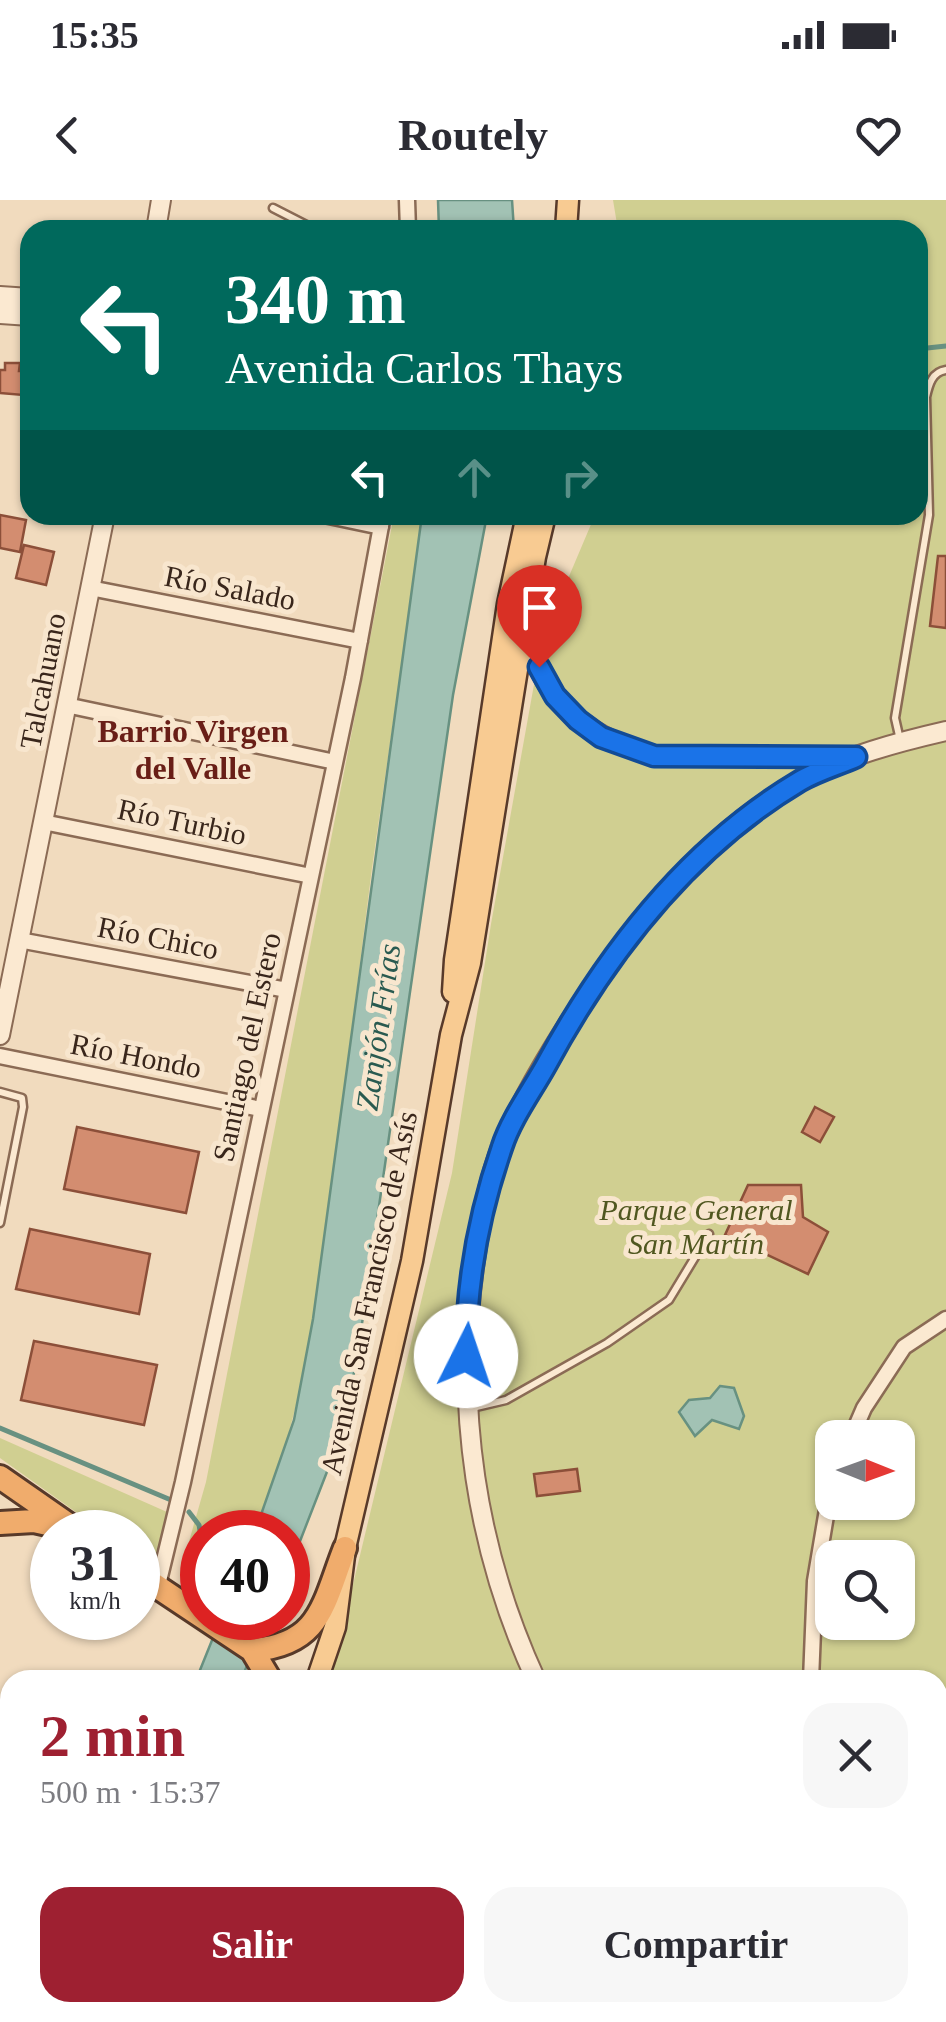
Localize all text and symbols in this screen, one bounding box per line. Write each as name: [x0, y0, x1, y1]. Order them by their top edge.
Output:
text: 15:35: [50, 14, 139, 56]
icon: back: [40, 108, 95, 163]
icon: heart: [851, 108, 906, 163]
text: Routely: [398, 110, 548, 160]
icon: left: [60, 260, 190, 390]
text: 340 m: [225, 261, 406, 338]
text: Avenida Carlos Thays: [225, 343, 623, 393]
icon: left: [342, 450, 397, 505]
icon: ahead: [447, 450, 502, 505]
icon: right: [552, 450, 607, 505]
street label: Río Salado: [162, 559, 298, 616]
pin: [497, 565, 582, 668]
icon: arrive: [512, 580, 567, 635]
street label: Talcahuano: [13, 610, 72, 752]
district label: Barrio Virgen del Valle: [97, 713, 289, 786]
street label: Río Turbio: [115, 792, 250, 851]
street label: Río Chico: [95, 910, 221, 965]
street label: Santiago del Estero: [206, 929, 287, 1164]
water label: Zanjón Frías: [348, 941, 408, 1113]
street label: Río Hondo: [68, 1027, 204, 1084]
street label: Avenida San Francisco de Asís: [314, 1108, 423, 1478]
park label: Parque General San Martín: [598, 1193, 793, 1260]
position arrow: [414, 1304, 518, 1408]
north arrow: [815, 1420, 915, 1520]
map controls: [815, 1420, 915, 1640]
speed limit sign: 40: [180, 1510, 310, 1640]
text: 31: [70, 1535, 120, 1591]
button: search: [815, 1540, 915, 1640]
text: km/h: [69, 1587, 121, 1614]
text: 2 min: [40, 1703, 185, 1769]
button: close: [803, 1703, 908, 1808]
text: 500 m · 15:37: [40, 1774, 220, 1810]
button: Salir: [40, 1887, 464, 2002]
button: Compartir: [484, 1887, 908, 2002]

